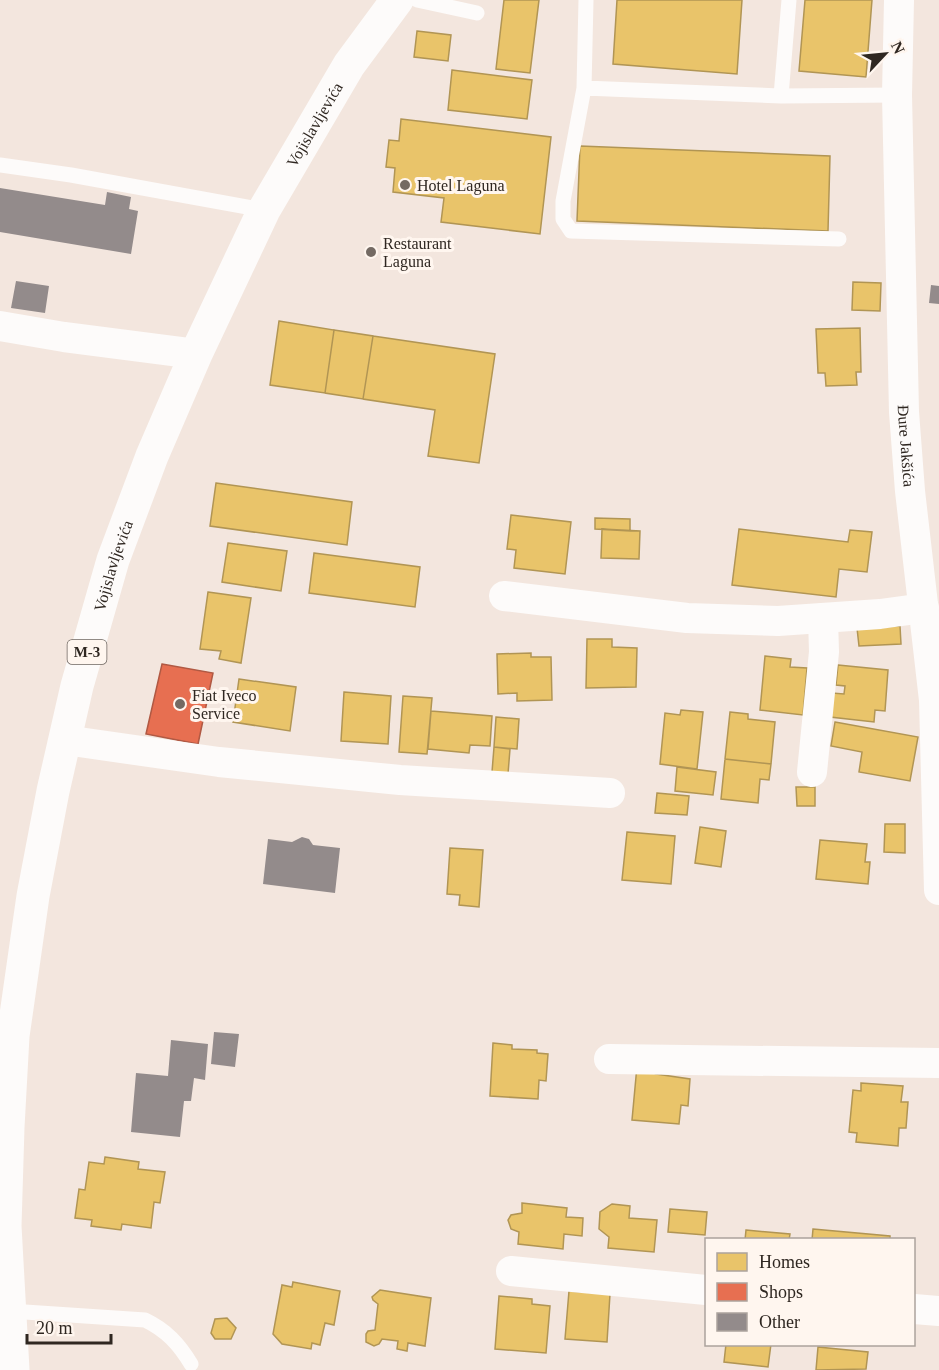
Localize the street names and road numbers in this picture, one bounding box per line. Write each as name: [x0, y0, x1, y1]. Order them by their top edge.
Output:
street label: Vojislavljevića: [283, 80, 346, 170]
street label: Đure Jakšića: [895, 405, 918, 487]
street label: Vojislavljevića: [91, 518, 136, 613]
road number: M-3: [68, 640, 106, 664]

